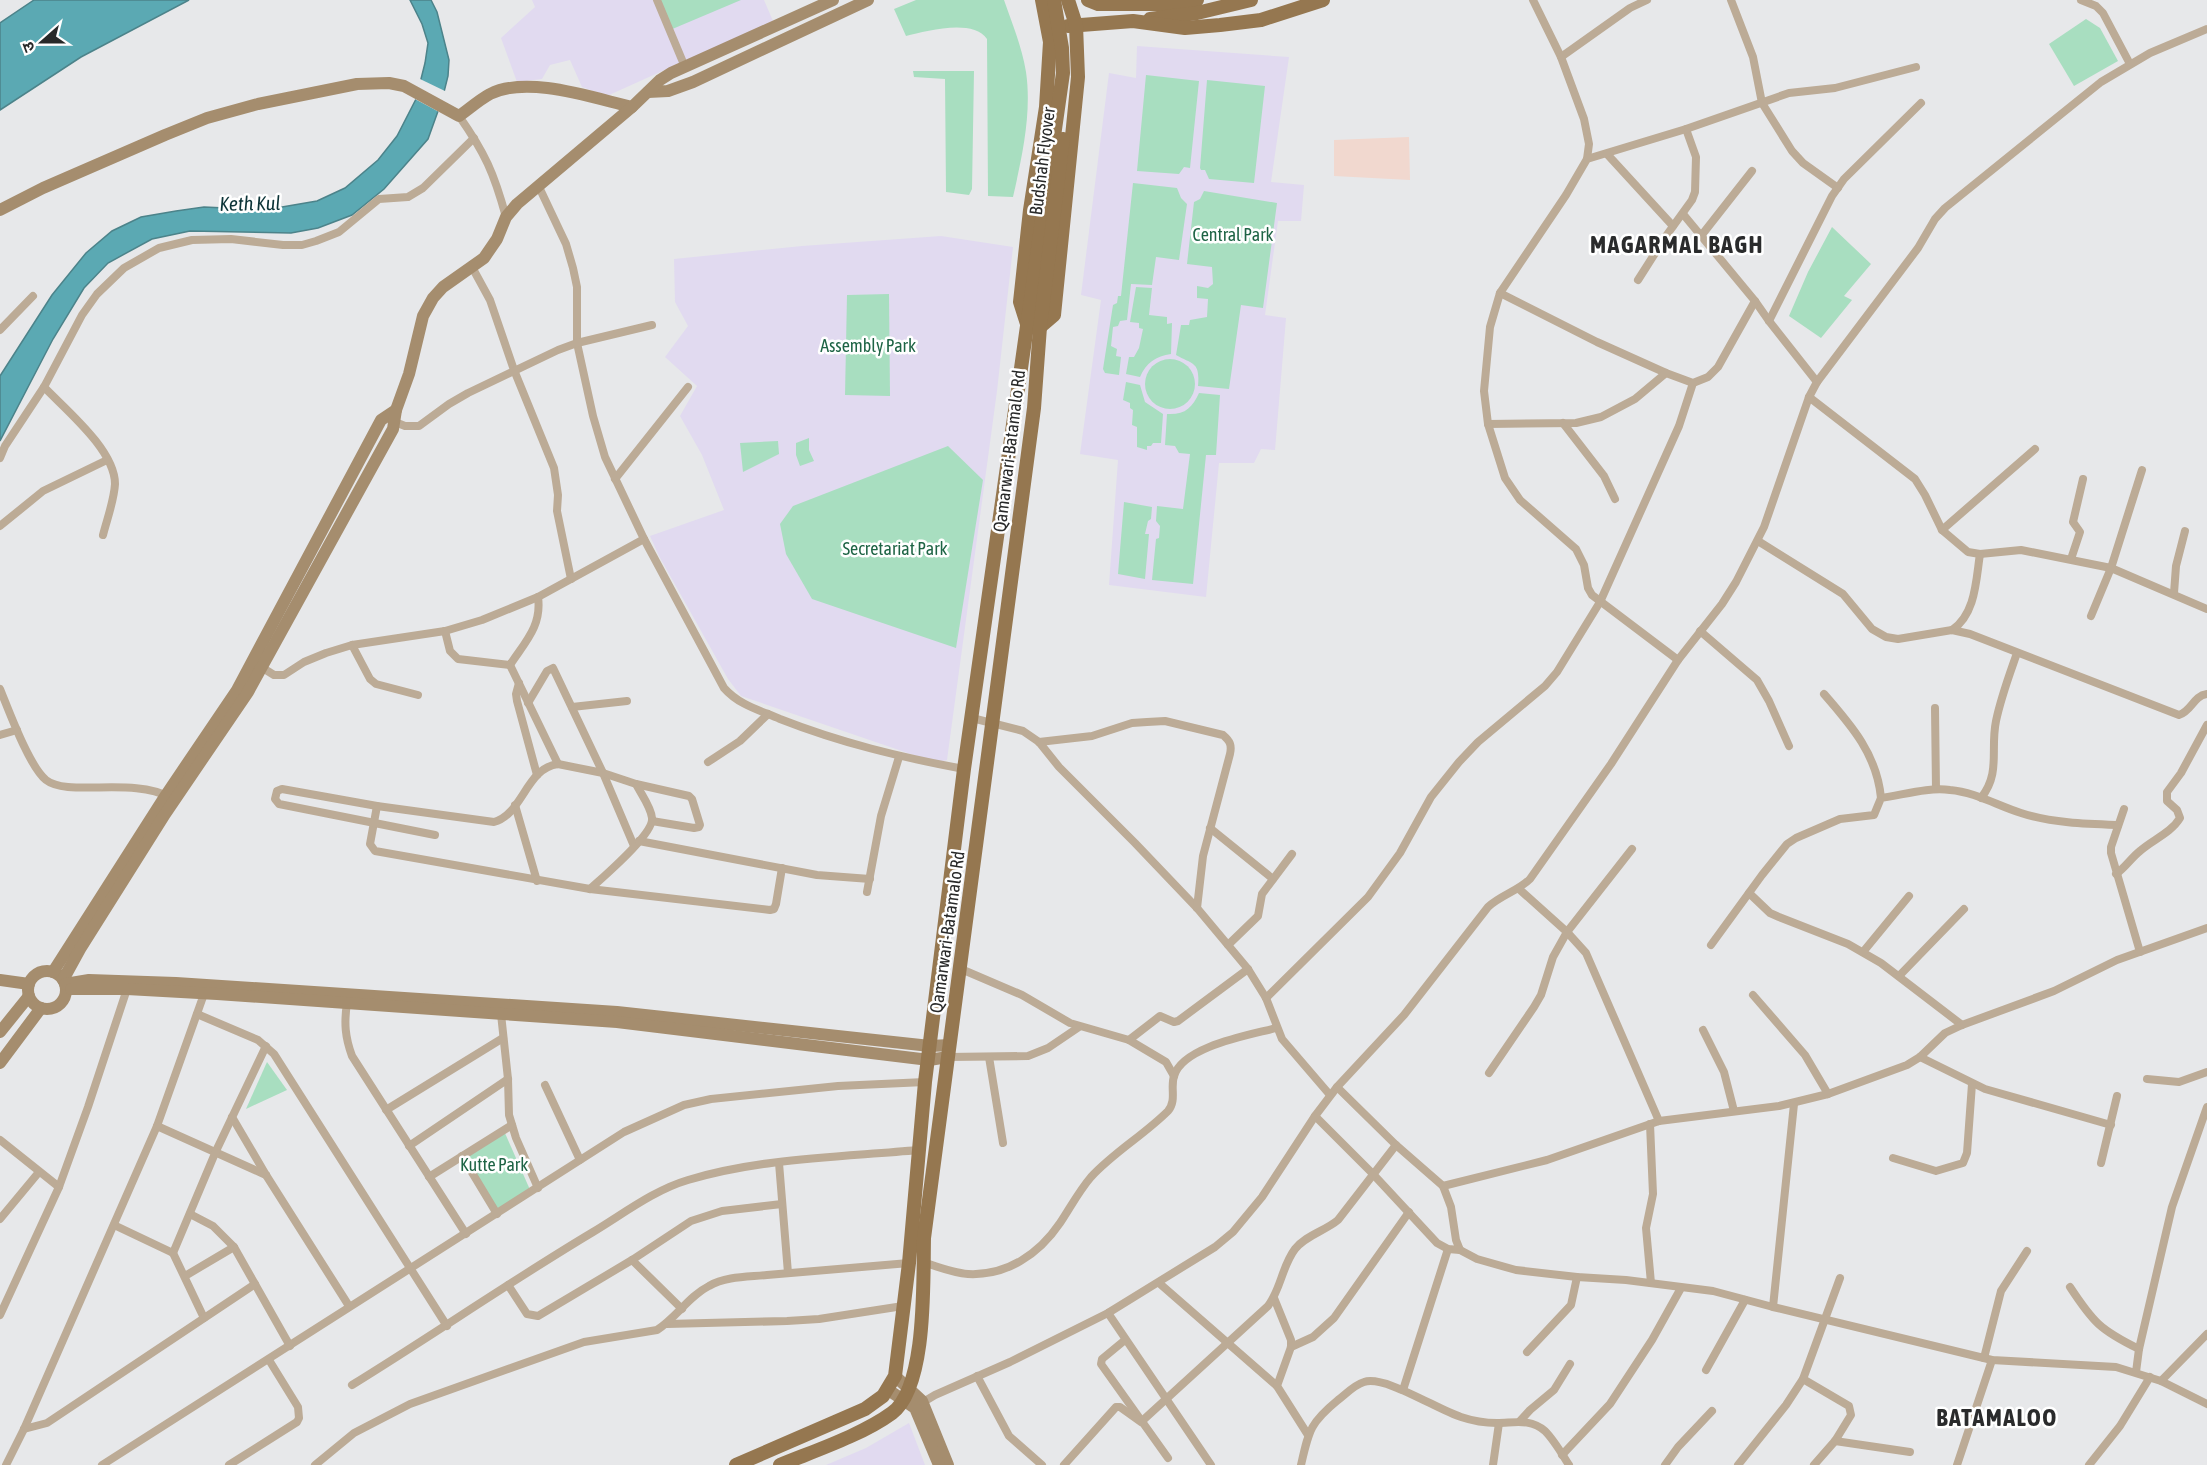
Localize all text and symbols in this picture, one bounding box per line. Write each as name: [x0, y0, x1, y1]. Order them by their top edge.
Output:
north arrow: [12, 12, 72, 72]
text: उ: [18, 39, 38, 55]
street label: Budshah Flyover: [1025, 105, 1059, 216]
water label: Keth Kul: [219, 191, 281, 215]
park label: Central Park: [1193, 224, 1273, 245]
district label: MAGARMAL BAGH: [1590, 231, 1764, 258]
park label: Assembly Park: [820, 335, 916, 356]
street label: Qamarwari-Batamalo Rd: [989, 369, 1029, 533]
park label: Secretariat Park: [843, 538, 948, 559]
street label: Qamarwari-Batamalo Rd: [925, 850, 969, 1014]
park label: Kutte Park: [460, 1154, 528, 1175]
district label: BATAMALOO: [1936, 1404, 2058, 1431]

